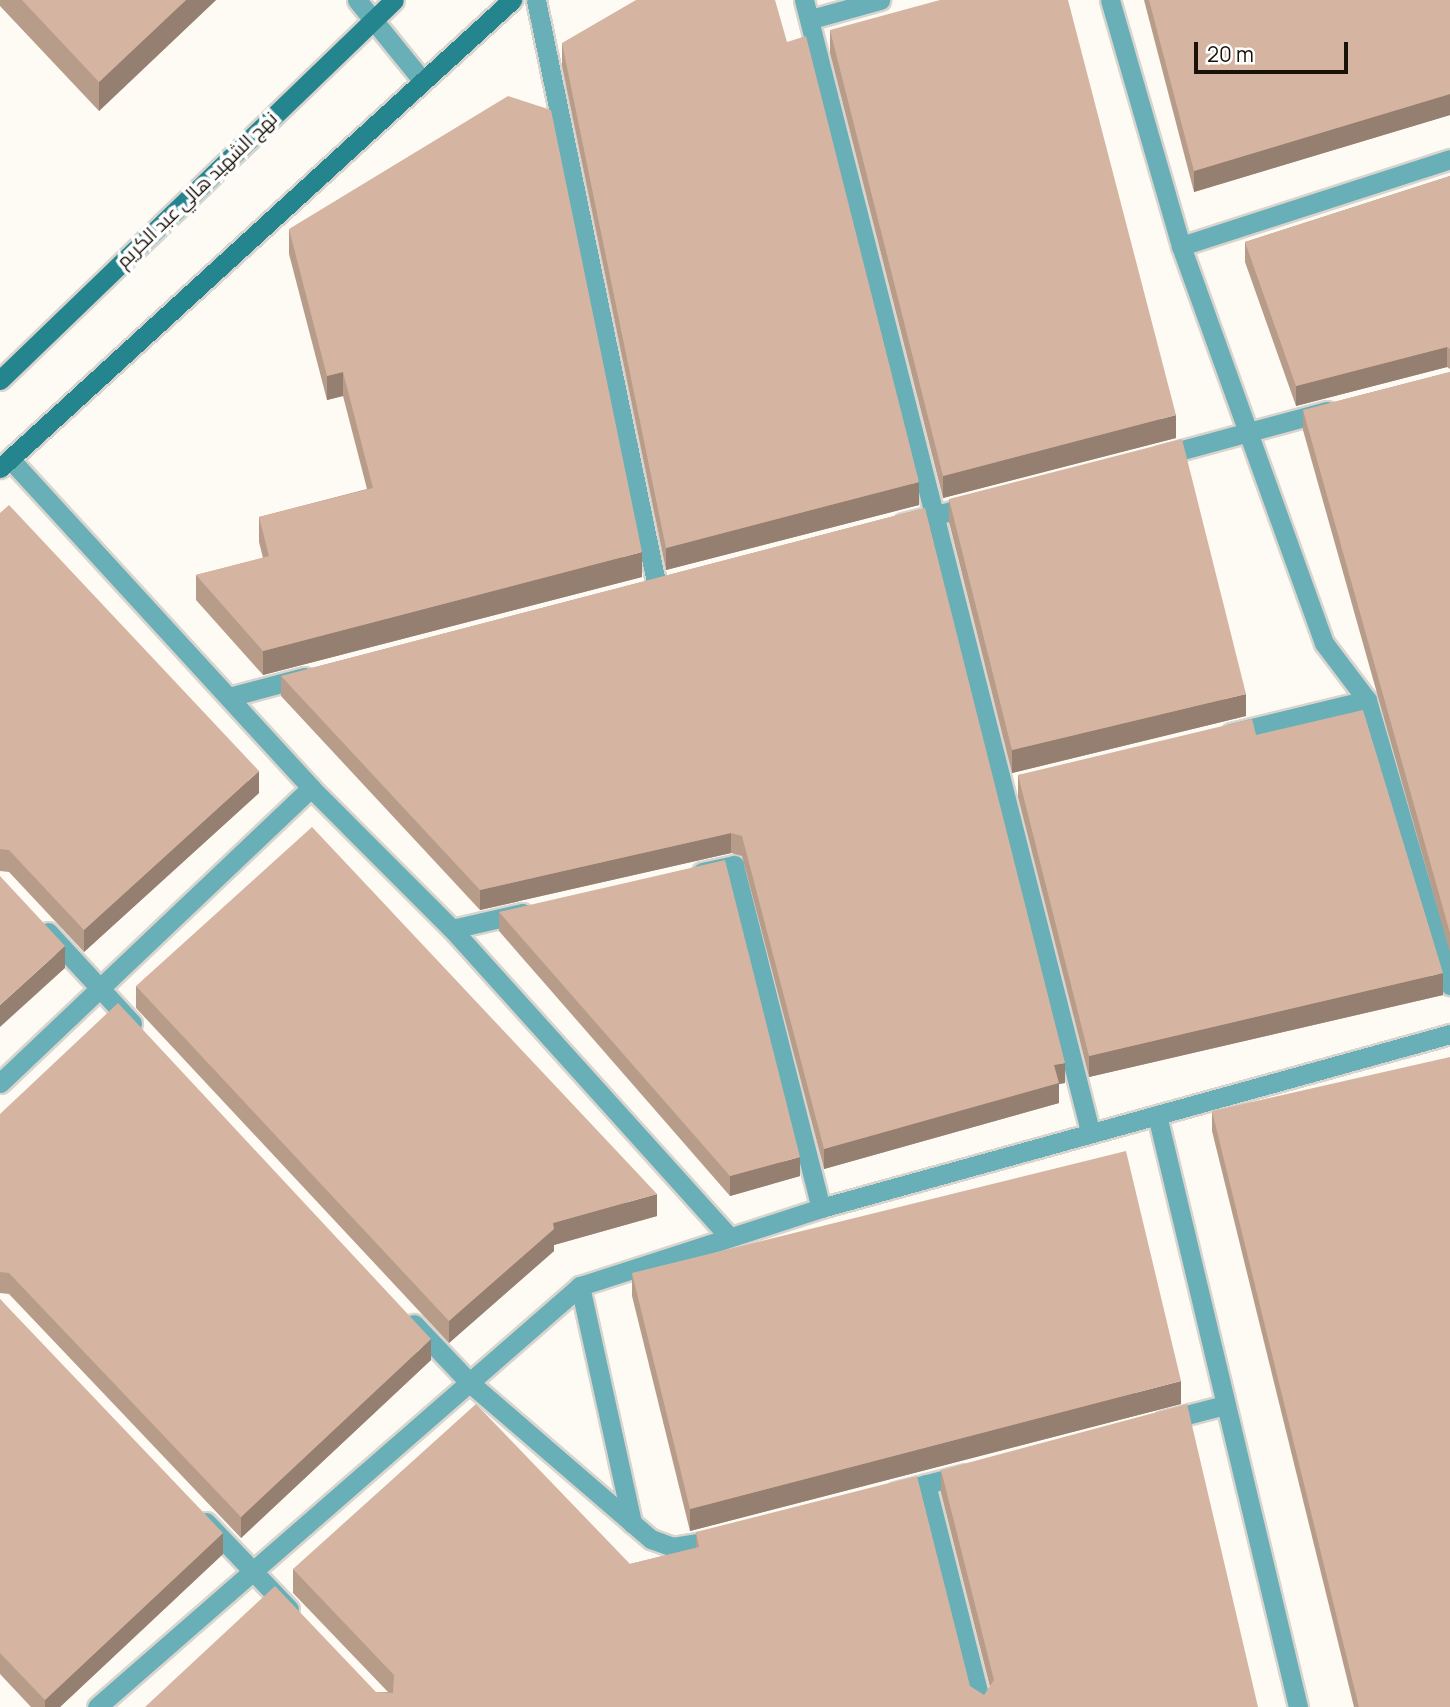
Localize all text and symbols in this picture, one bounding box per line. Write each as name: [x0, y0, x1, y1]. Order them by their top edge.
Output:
scale bar: [1198, 28, 1352, 72]
text: 20 m: [1207, 40, 1254, 68]
street label: نهج الشهيد هالي عبد الكريم: [112, 107, 282, 273]

